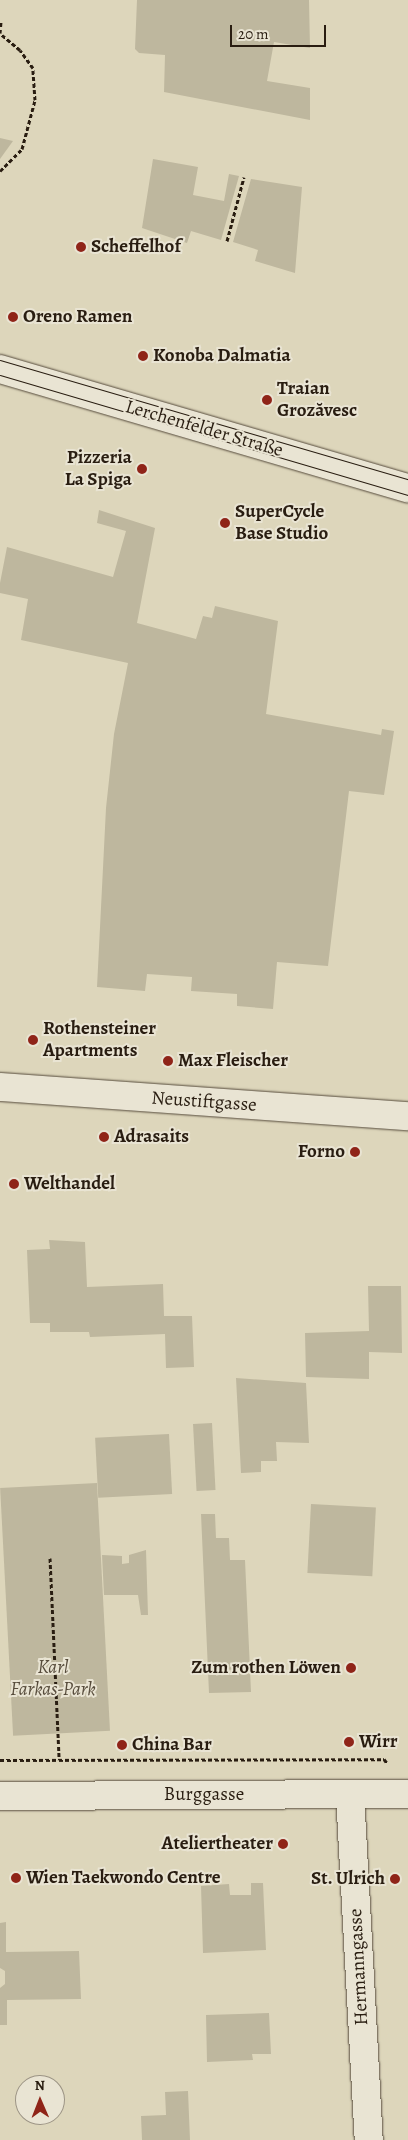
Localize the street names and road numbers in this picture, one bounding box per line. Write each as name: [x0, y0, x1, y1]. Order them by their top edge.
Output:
street label: Lerchenfelder Straße: [122, 396, 286, 462]
street label: Neustiftgasse: [151, 1087, 257, 1117]
street label: Burggasse: [164, 1784, 244, 1806]
street label: Hermanngasse: [345, 1908, 373, 2026]

